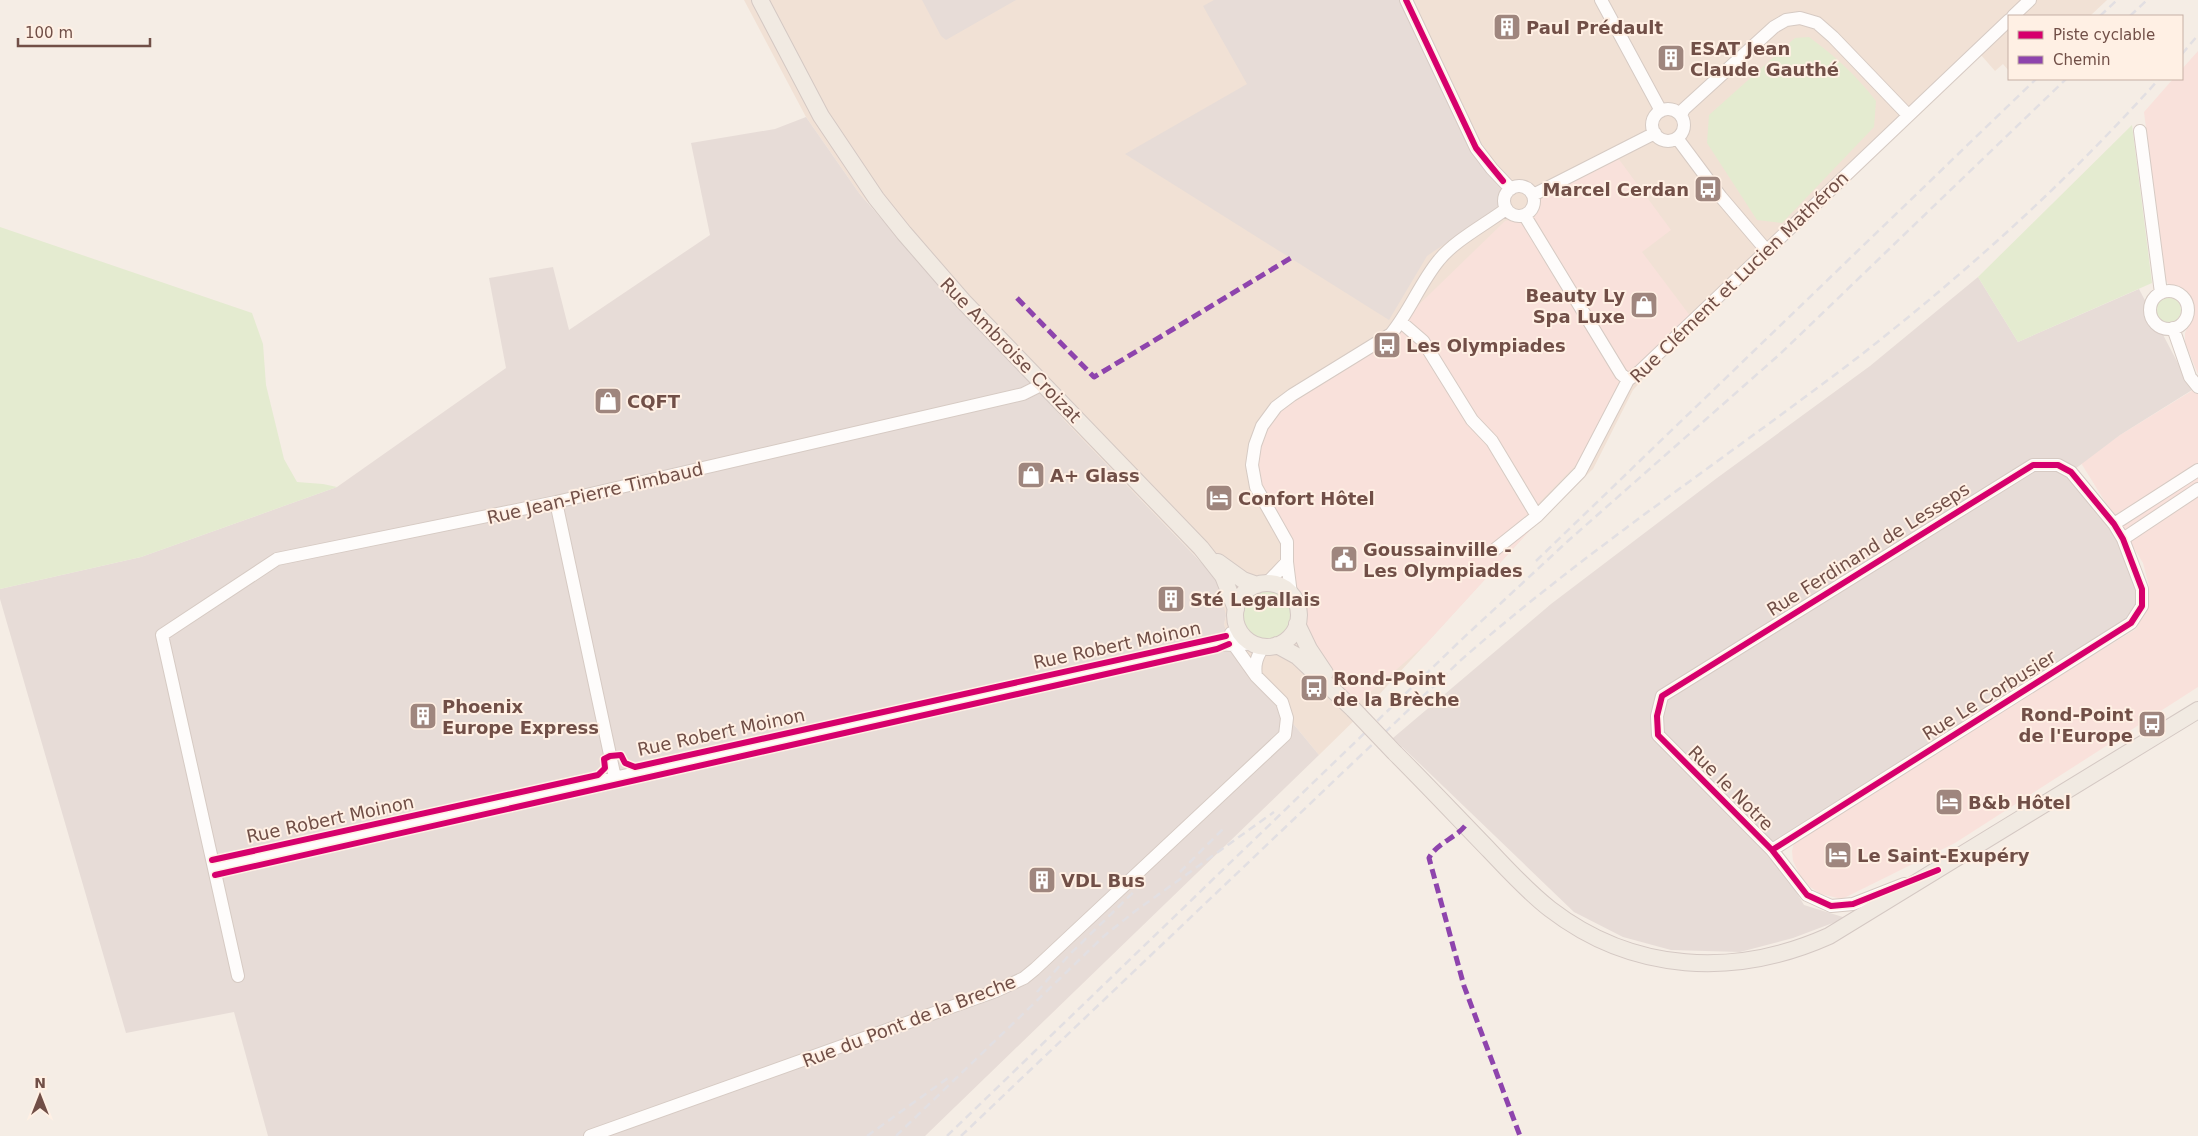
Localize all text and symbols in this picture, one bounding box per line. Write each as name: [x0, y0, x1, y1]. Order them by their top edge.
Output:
building icon: Paul Prédault: [1492, 12, 1522, 42]
scale bar: [18, 15, 150, 47]
legend: [2008, 15, 2183, 80]
place label: Paul Prédault: [1526, 17, 1663, 38]
text: 100 m: [25, 24, 73, 42]
text: Piste cyclable: [2053, 26, 2155, 44]
place label: ESAT Jean Claude Gauthé: [1690, 38, 1839, 80]
building icon: ESAT Jean Claude Gauthé: [1656, 43, 1686, 73]
text: Chemin: [2053, 51, 2111, 69]
street label: Rue Clément et Lucien Mathéron: [1626, 167, 1852, 387]
bus stop icon: Marcel Cerdan: [1693, 174, 1723, 204]
place label: Marcel Cerdan: [1543, 179, 1689, 200]
street label: Rue Ambroise Croizat: [936, 273, 1086, 427]
place label: Beauty Ly Spa Luxe: [1526, 285, 1625, 327]
shop icon: Beauty Ly Spa Luxe: [1629, 290, 1659, 320]
bus stop icon: Les Olympiades: [1372, 330, 1402, 360]
place label: Les Olympiades: [1406, 335, 1566, 356]
shop icon: CQFT: [593, 386, 623, 416]
place label: CQFT: [627, 391, 681, 412]
street label: Rue Jean-Pierre Timbaud: [485, 458, 705, 528]
shop icon: A+ Glass: [1016, 460, 1046, 490]
place label: A+ Glass: [1050, 465, 1140, 486]
street label: Rue Ferdinand de Lesseps: [1763, 478, 1973, 620]
hotel icon: Confort Hôtel: [1204, 483, 1234, 513]
place label: Confort Hôtel: [1238, 488, 1375, 509]
place label: Goussainville - Les Olympiades: [1363, 539, 1523, 581]
public building icon: Goussainville - Les Olympiades: [1329, 544, 1359, 574]
building icon: Sté Legallais: [1156, 584, 1186, 614]
place label: Sté Legallais: [1190, 589, 1320, 610]
street label: Rue Robert Moinon: [1031, 617, 1203, 673]
street label: Rue Le Corbusier: [1919, 645, 2060, 744]
place label: Rond-Point de la Brèche: [1333, 668, 1459, 710]
bus stop icon: Rond-Point de la Brèche: [1299, 673, 1329, 703]
place label: Phoenix Europe Express: [442, 696, 599, 738]
building icon: Phoenix Europe Express: [408, 701, 438, 731]
street label: Rue Robert Moinon: [635, 704, 807, 760]
place label: Rond-Point de l'Europe: [2019, 704, 2133, 746]
bus stop icon: Rond-Point de l'Europe: [2137, 709, 2167, 739]
street label: Rue le Notre: [1684, 741, 1778, 835]
hotel icon: B&b Hôtel: [1934, 787, 1964, 817]
street label: Rue Robert Moinon: [244, 791, 416, 847]
place label: B&b Hôtel: [1968, 792, 2071, 813]
hotel icon: Le Saint-Exupéry: [1823, 840, 1853, 870]
place label: Le Saint-Exupéry: [1857, 845, 2030, 866]
building icon: VDL Bus: [1027, 865, 1057, 895]
place label: VDL Bus: [1061, 870, 1145, 891]
street label: Rue du Pont de la Breche: [799, 971, 1019, 1071]
north arrow: [15, 1071, 65, 1121]
text: N: [34, 1075, 46, 1091]

